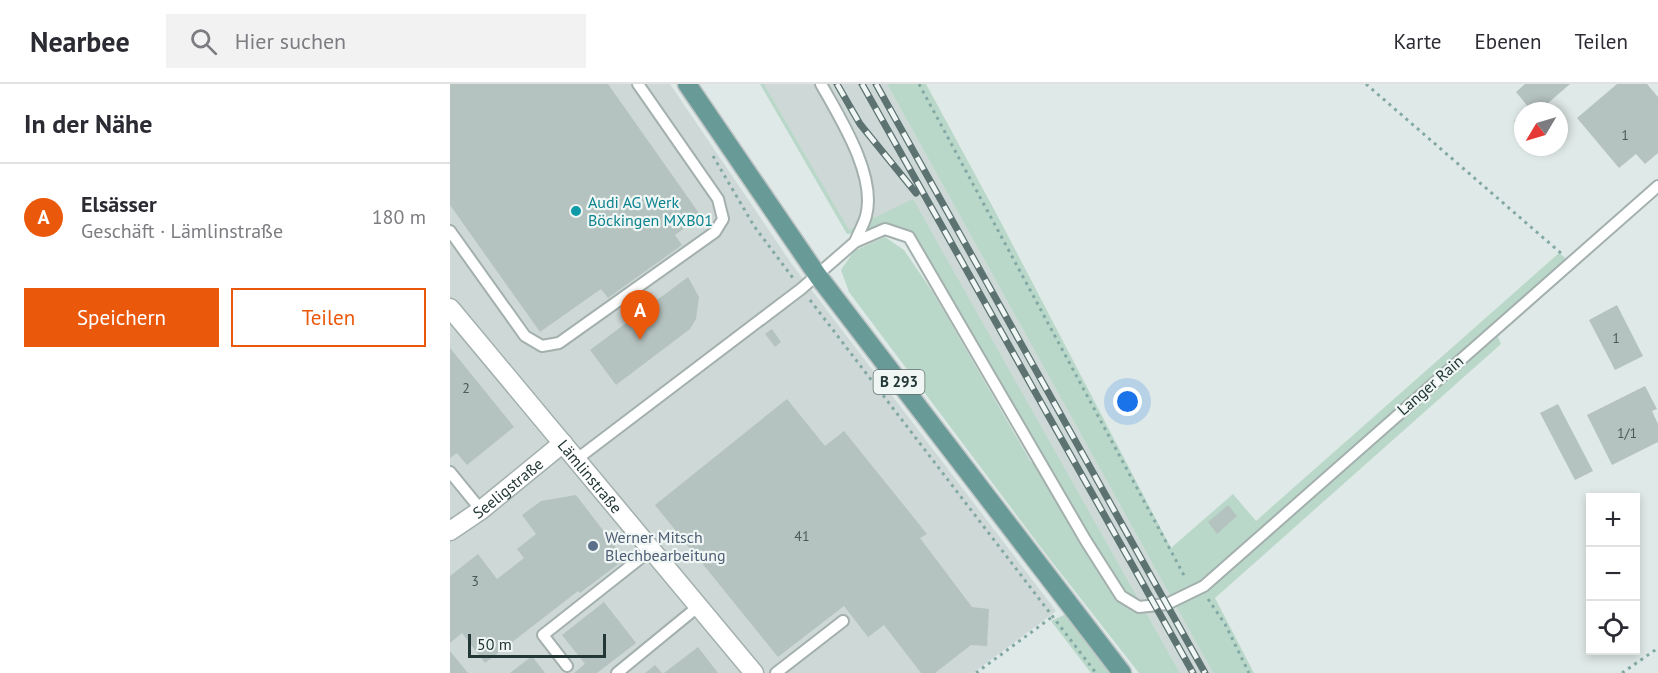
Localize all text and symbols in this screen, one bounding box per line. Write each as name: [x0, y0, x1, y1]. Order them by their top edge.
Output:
search box: [166, 14, 586, 68]
text: Nearbee: [30, 23, 130, 60]
icon: search: [187, 25, 220, 58]
text: Hier suchen: [235, 27, 346, 55]
text: Karte: [1394, 28, 1442, 55]
text: Ebenen: [1475, 28, 1541, 55]
text: Teilen: [1574, 28, 1628, 55]
north arrow: [1514, 102, 1568, 156]
text: In der Nähe: [24, 107, 152, 140]
house number: 1: [1621, 126, 1629, 144]
text: Elsässer: [81, 190, 157, 218]
place label: Audi AG Werk Böckingen MXB01: [588, 192, 713, 230]
text: A: [37, 204, 50, 230]
text: 180 m: [372, 204, 426, 230]
marker: Audi AG Werk Böckingen MXB01: [569, 204, 583, 218]
text: Geschäft · Lämlinstraße: [81, 218, 283, 244]
button: Speichern: [24, 288, 219, 347]
button: Teilen: [231, 288, 426, 347]
pin: A: [620, 290, 660, 340]
house number: 1: [1612, 329, 1620, 347]
street label: Langer Rain: [1393, 351, 1467, 419]
road number: B 293: [874, 370, 924, 394]
house number: 2: [462, 379, 470, 397]
your location: [1113, 387, 1142, 416]
house number: 1/1: [1617, 424, 1637, 442]
street label: Lämlinstraße: [554, 435, 627, 517]
street label: Seeligstraße: [469, 453, 547, 523]
map controls: [1586, 493, 1640, 655]
button: +: [1586, 493, 1640, 547]
place label: Werner Mitsch Blechbearbeitung: [605, 527, 726, 565]
house number: 41: [794, 527, 810, 545]
marker: Werner Mitsch Blechbearbeitung: [586, 539, 600, 553]
button: −: [1586, 547, 1640, 601]
house number: 3: [471, 572, 479, 590]
button: locate: [1586, 601, 1640, 655]
scale bar: [468, 631, 606, 658]
text: 50 m: [477, 634, 512, 654]

